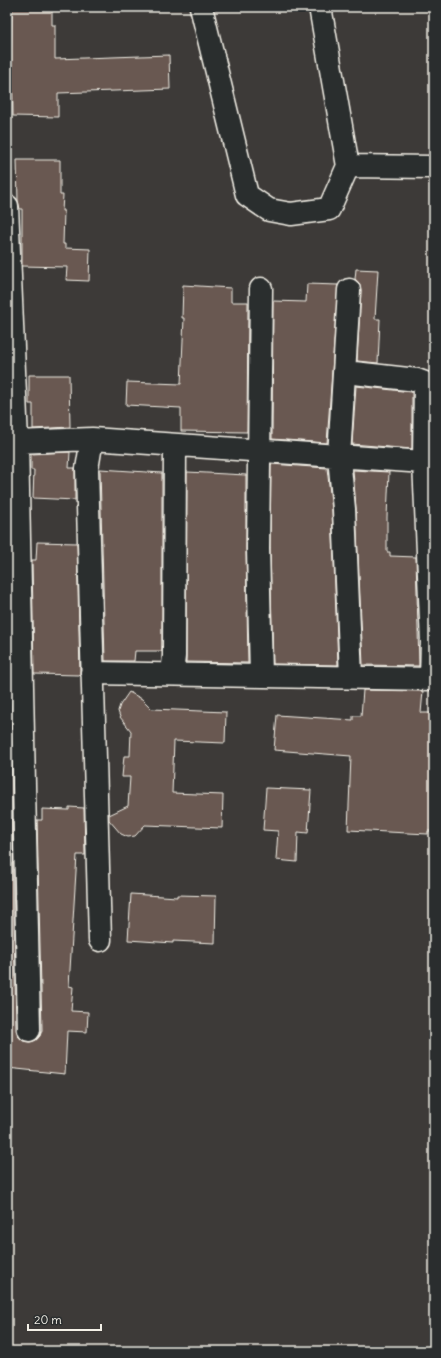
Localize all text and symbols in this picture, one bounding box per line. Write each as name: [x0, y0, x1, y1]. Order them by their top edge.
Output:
scale bar: [28, 1306, 101, 1332]
text: 20 m: [34, 1312, 62, 1327]

